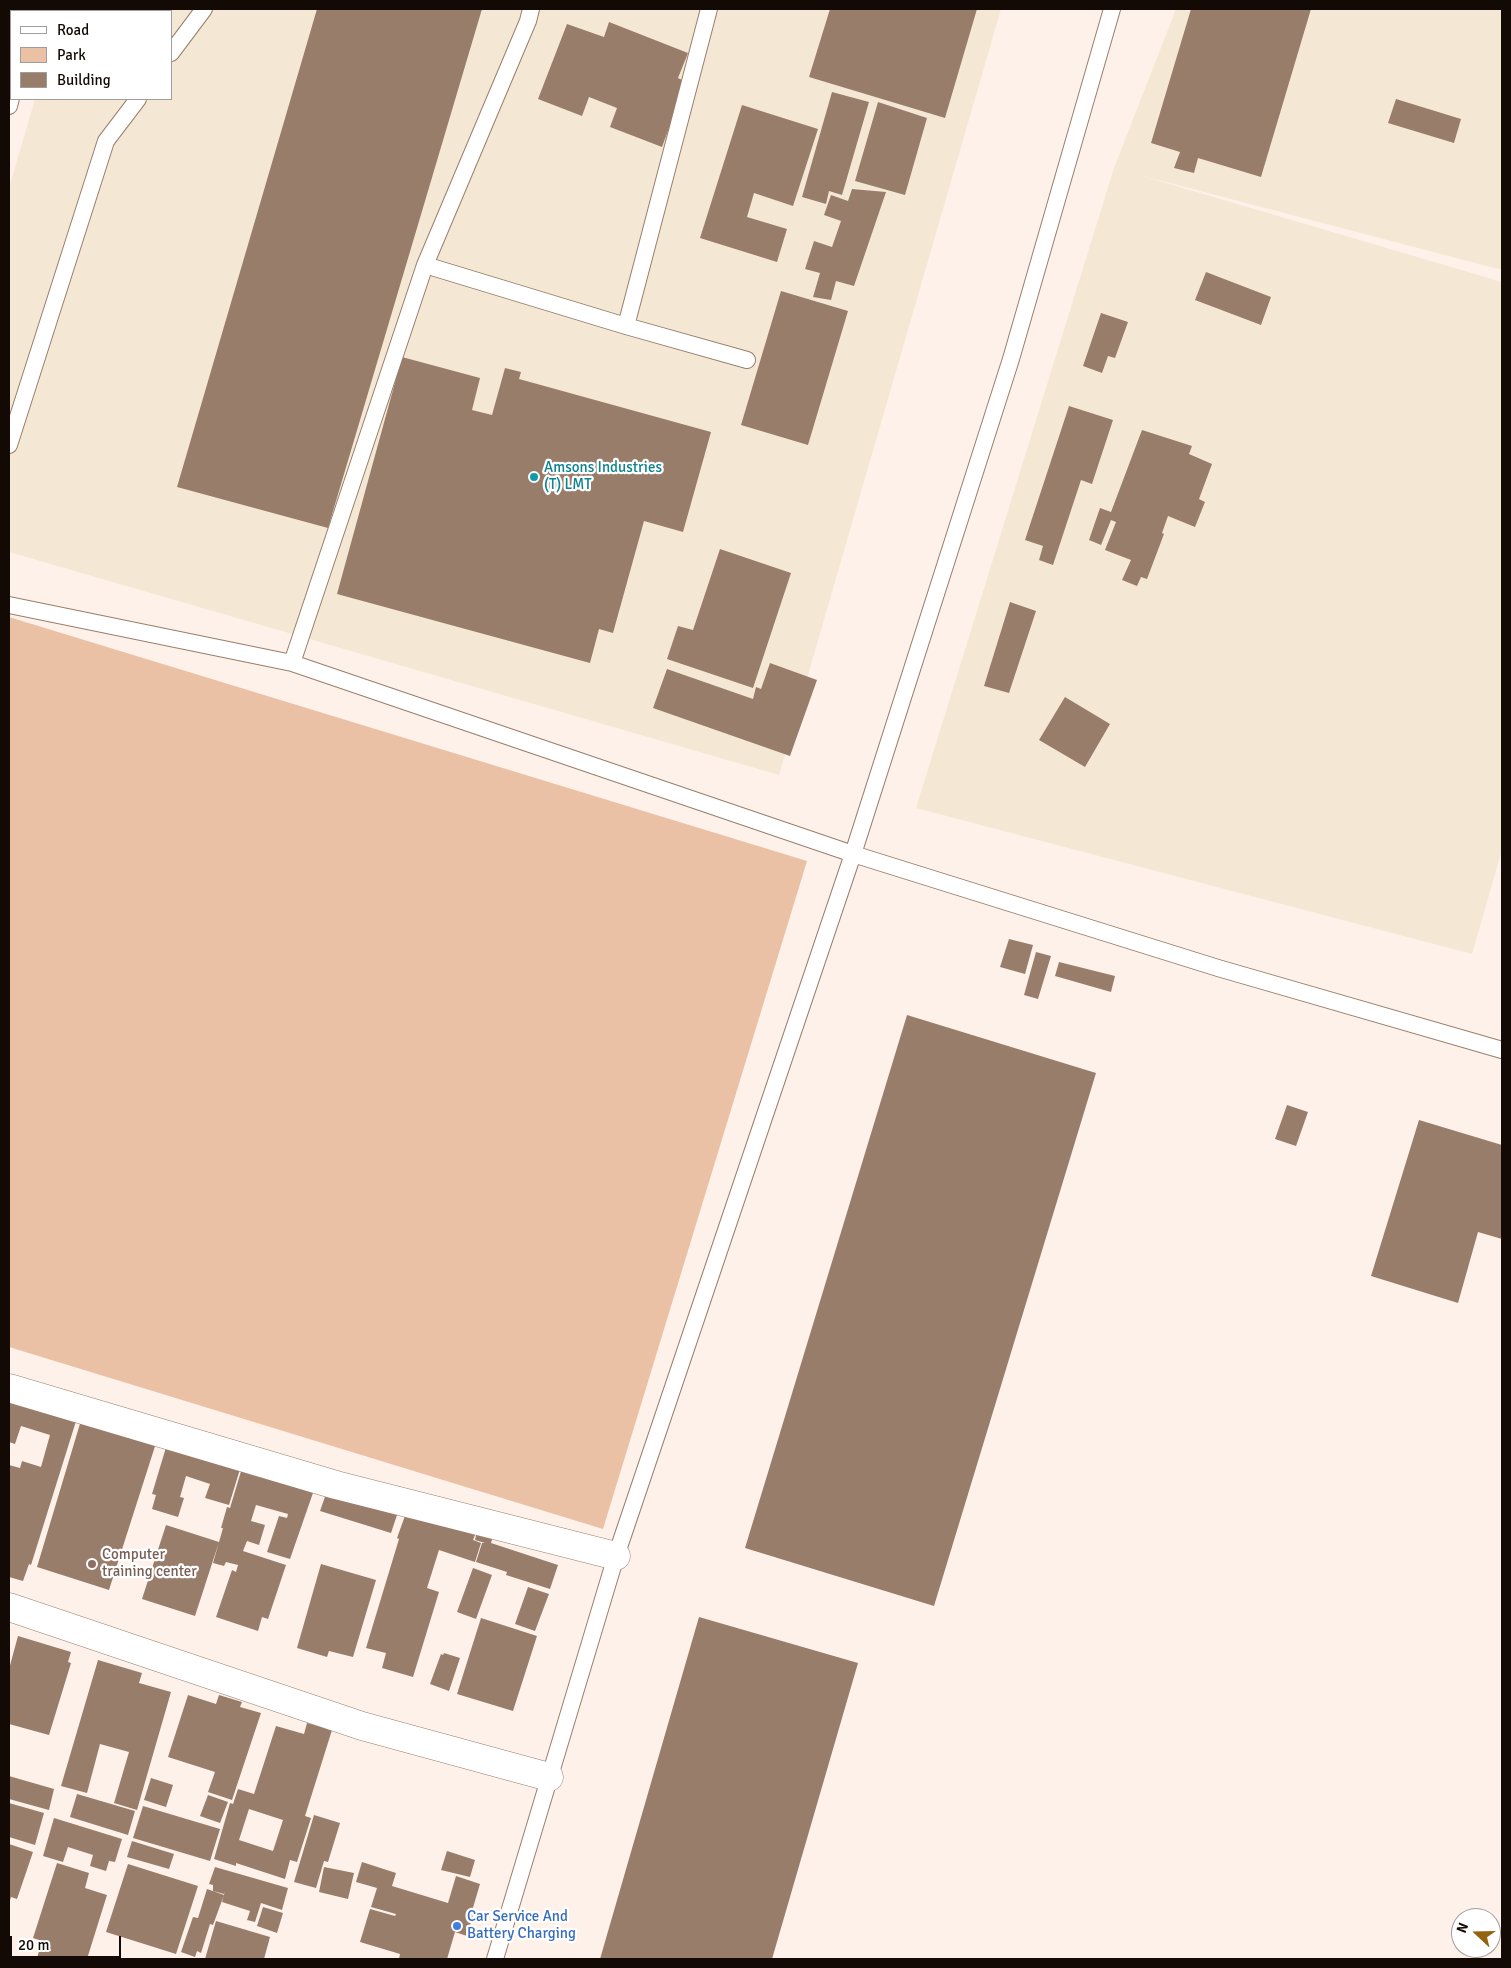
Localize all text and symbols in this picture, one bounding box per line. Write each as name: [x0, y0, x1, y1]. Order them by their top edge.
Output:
legend: [10, 10, 172, 100]
text: Road: [57, 21, 89, 39]
text: Park: [57, 46, 86, 64]
text: Building: [57, 71, 111, 89]
place label: Amsons Industries (T) LMT: [544, 459, 662, 494]
marker: Amsons Industries (T) LMT: [528, 471, 540, 483]
place label: Computer training center: [102, 1546, 197, 1581]
marker: Computer training center: [86, 1558, 98, 1570]
place label: Car Service And Battery Charging: [467, 1908, 576, 1943]
north arrow: [1451, 1908, 1501, 1958]
marker: Car Service And Battery Charging: [451, 1920, 463, 1932]
text: N: [1453, 1920, 1472, 1935]
scale bar: [12, 1926, 124, 1958]
text: 20 m: [18, 1936, 49, 1954]

